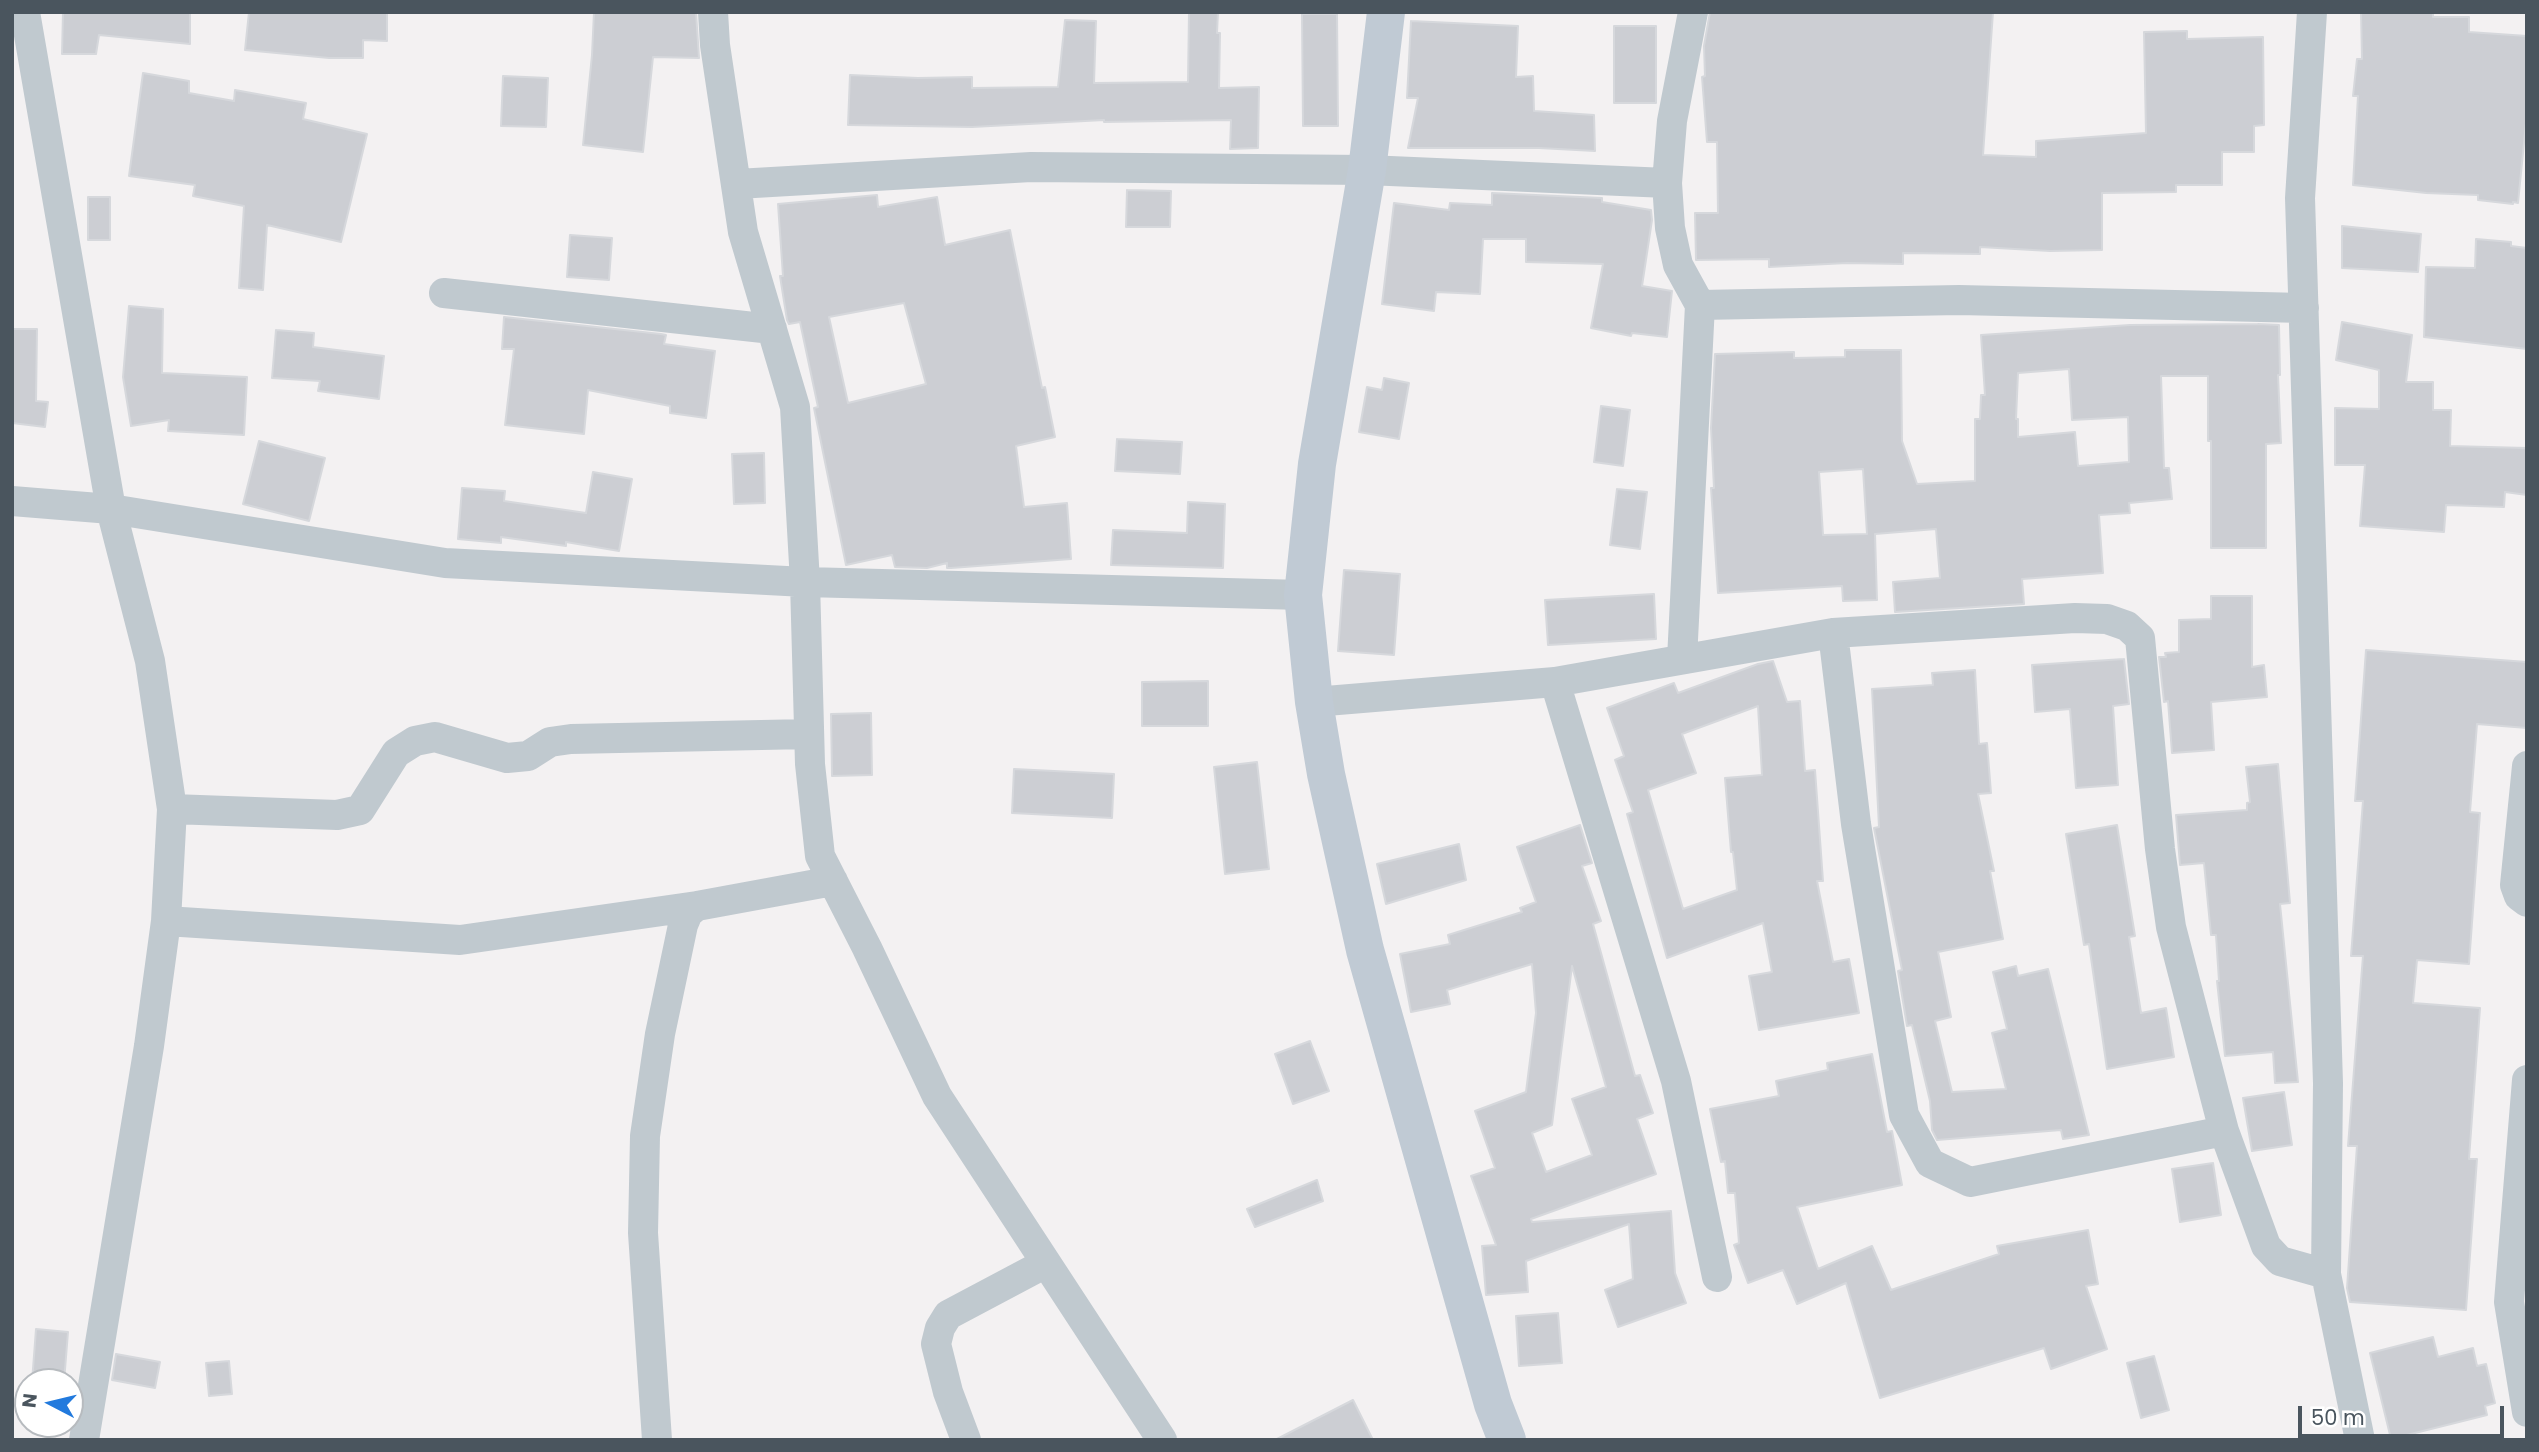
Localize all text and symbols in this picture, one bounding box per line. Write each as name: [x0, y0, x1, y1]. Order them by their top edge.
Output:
north arrow: [14, 1368, 84, 1438]
text: N: [15, 1392, 44, 1409]
scale bar: [2301, 1392, 2508, 1436]
text: 50 m: [2311, 1403, 2365, 1432]

